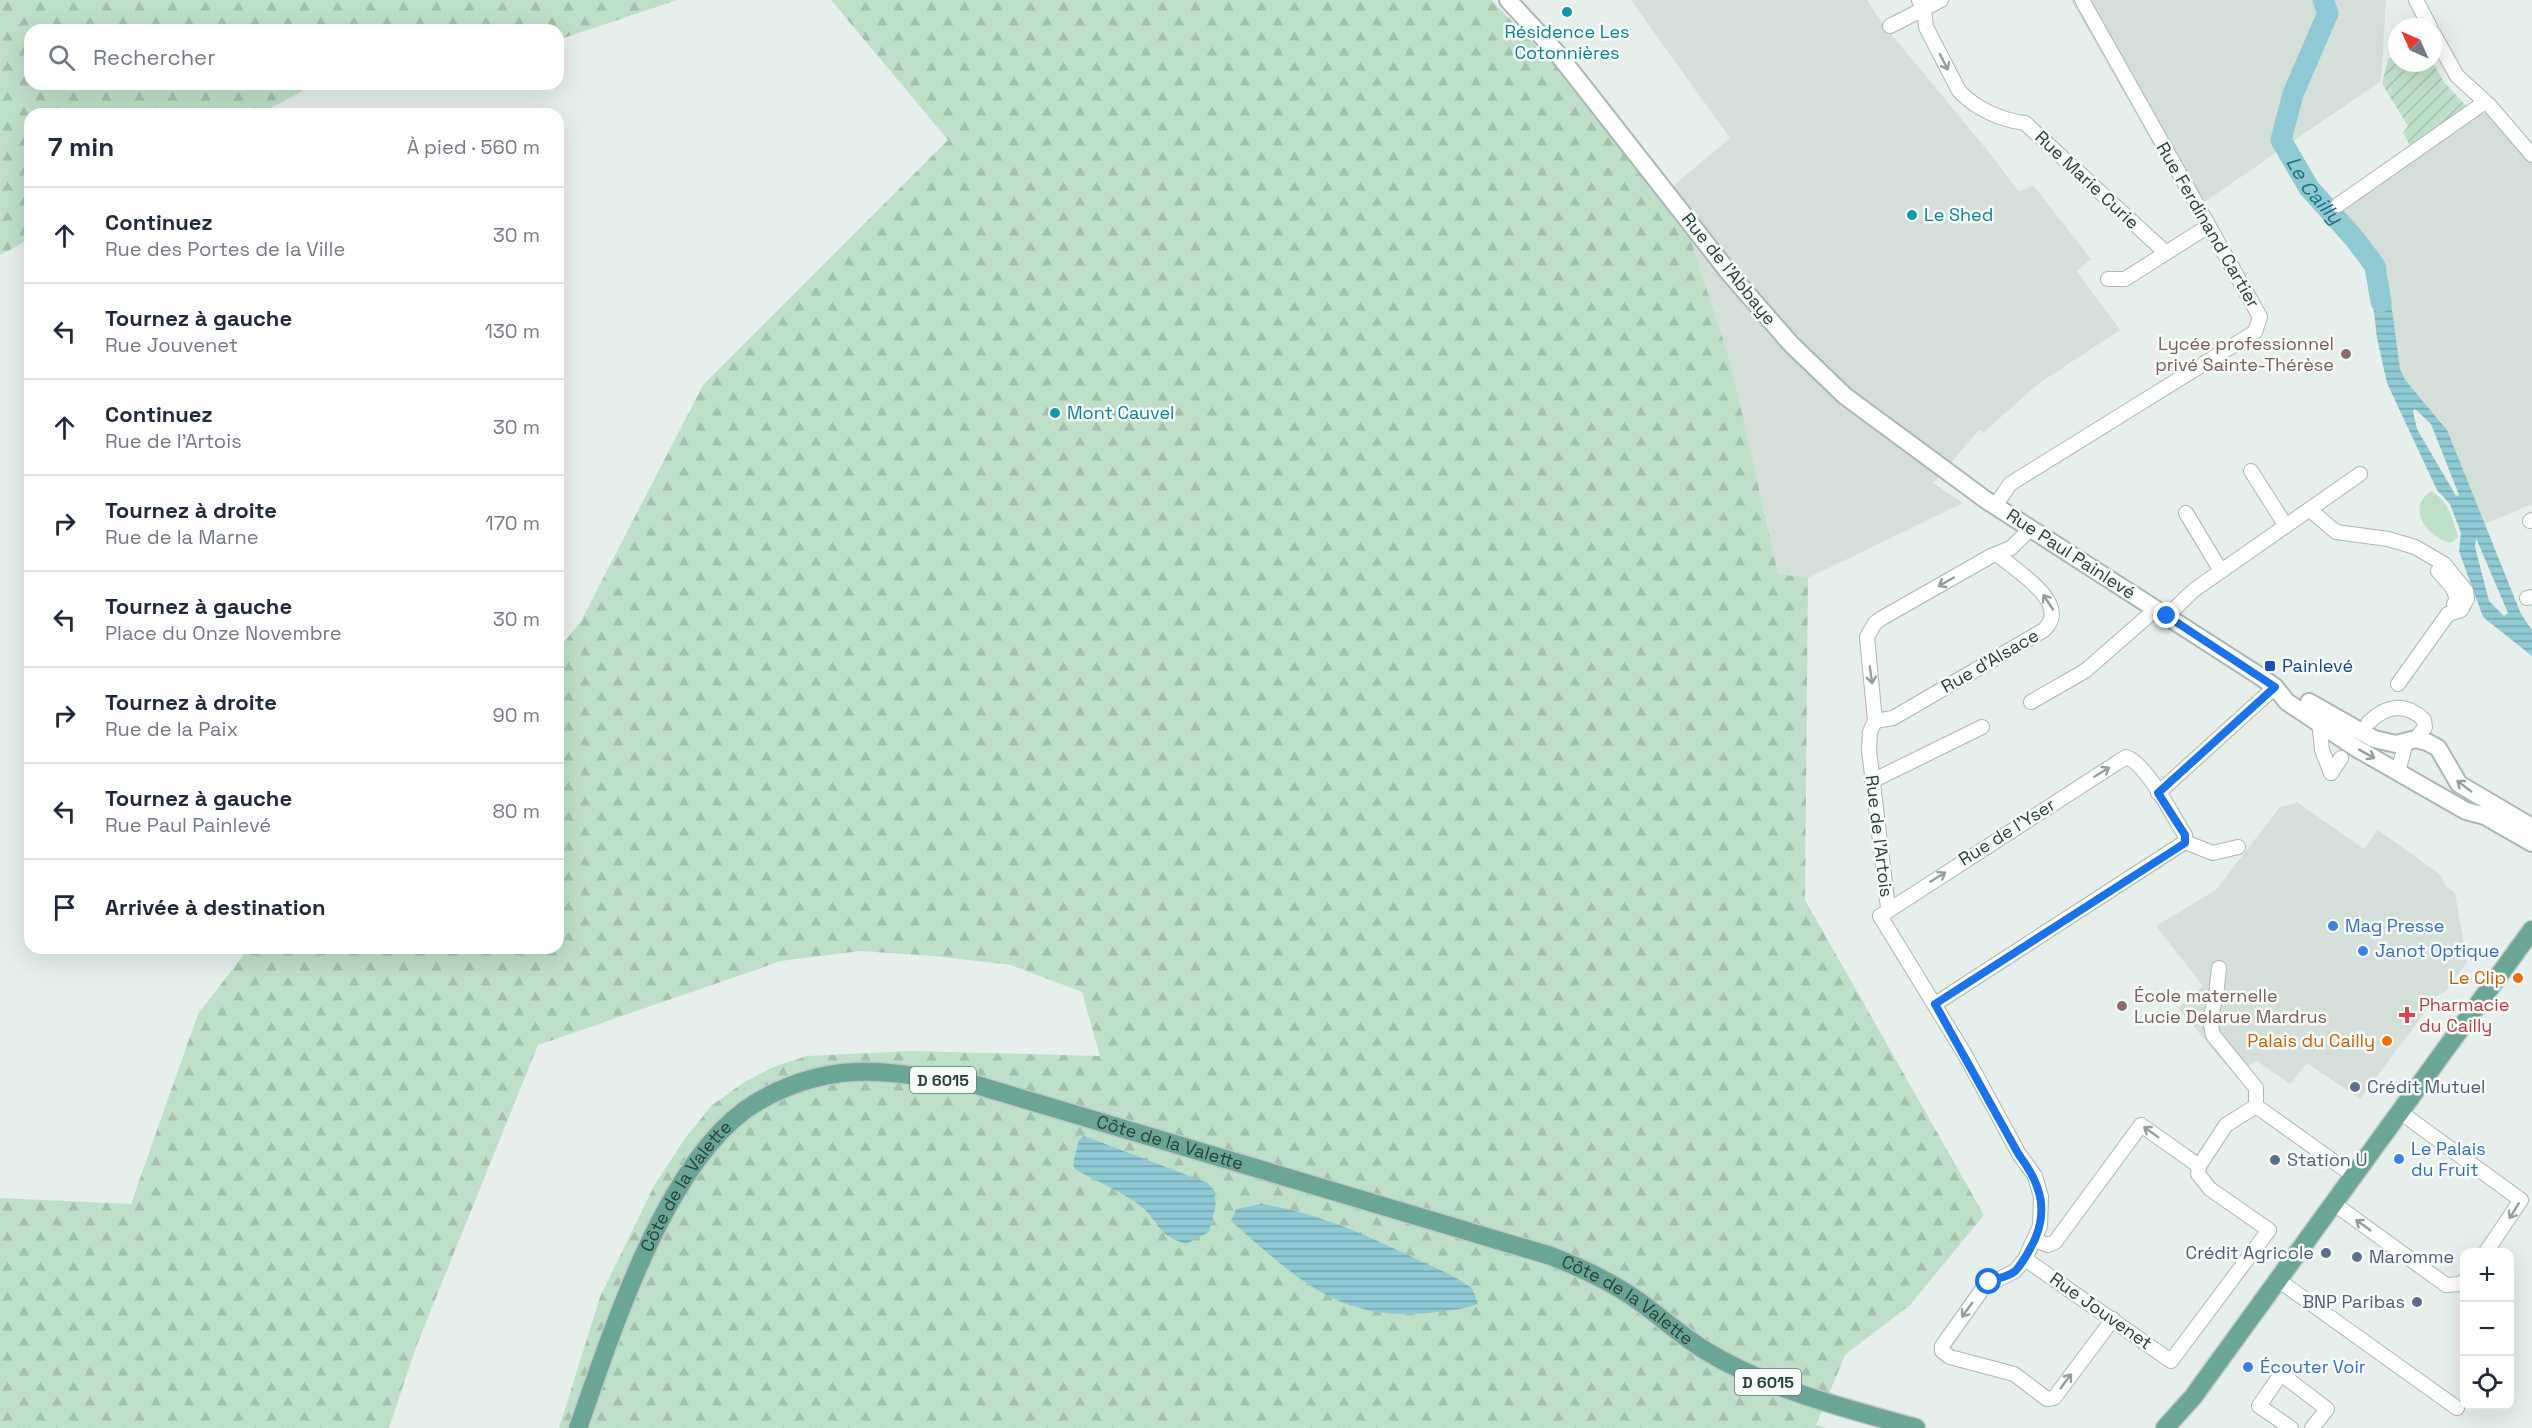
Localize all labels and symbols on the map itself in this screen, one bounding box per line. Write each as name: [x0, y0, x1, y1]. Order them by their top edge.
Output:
marker: Résidence Les Cotonnières: [1560, 5, 1574, 19]
north arrow: [2388, 18, 2442, 72]
place label: Résidence Les Cotonnières: [1504, 20, 1630, 64]
one-way arrow: [1939, 53, 1951, 71]
street label: Rue Marie Curie: [2030, 125, 2144, 234]
street label: Rue Ferdinand Cartier: [2152, 138, 2265, 312]
water label: Le Cailly: [2280, 151, 2349, 231]
place label: Le Shed: [1924, 203, 1993, 226]
street label: Rue de l'Abbaye: [1677, 208, 1782, 330]
marker: Le Shed: [1905, 208, 1919, 222]
place label: Lycée professionnel privé Sainte-Thérèse: [2155, 332, 2334, 376]
marker: Lycée professionnel privé Sainte-Thérèse: [2339, 347, 2353, 361]
place label: Mont Cauvel: [1067, 401, 1174, 424]
marker: Mont Cauvel: [1048, 406, 1062, 420]
street label: Rue Paul Painlevé: [2002, 503, 2140, 604]
one-way arrow: [1938, 576, 1955, 588]
one-way arrow: [2041, 594, 2053, 611]
route end: [2153, 602, 2179, 628]
street label: Rue d'Alsace: [1937, 623, 2043, 698]
place label: Painlevé: [2282, 654, 2353, 677]
marker: Painlevé: [2263, 659, 2277, 673]
one-way arrow: [1865, 665, 1876, 685]
one-way arrow: [2358, 749, 2375, 761]
one-way arrow: [2093, 766, 2110, 778]
street label: Rue de l'Artois: [1861, 773, 1898, 898]
one-way arrow: [2457, 780, 2473, 792]
street label: Rue de l'Yser: [1954, 793, 2060, 870]
one-way arrow: [1929, 870, 1946, 883]
place label: Mag Presse: [2345, 914, 2444, 937]
marker: Mag Presse: [2326, 919, 2340, 933]
place label: Janot Optique: [2375, 939, 2500, 962]
marker: Janot Optique: [2356, 944, 2370, 958]
place label: Le Clip: [2449, 966, 2506, 989]
marker: Le Clip: [2511, 971, 2525, 985]
place label: École maternelle Lucie Delarue Mardrus: [2134, 984, 2327, 1028]
place label: Pharmacie du Cailly: [2419, 993, 2509, 1037]
marker: École maternelle Lucie Delarue Mardrus: [2115, 999, 2129, 1013]
marker: Pharmacie du Cailly: [2400, 1008, 2414, 1022]
place label: Palais du Cailly: [2247, 1029, 2375, 1052]
marker: Palais du Cailly: [2380, 1034, 2394, 1048]
road number: D 6015: [910, 1067, 976, 1093]
place label: Crédit Mutuel: [2367, 1075, 2486, 1098]
marker: Crédit Mutuel: [2348, 1080, 2362, 1094]
street label: Côte de la Valette: [1094, 1109, 1246, 1175]
street label: Côte de la Valette: [635, 1115, 736, 1255]
one-way arrow: [2143, 1126, 2160, 1138]
place label: Le Palais du Fruit: [2411, 1137, 2486, 1181]
place label: Station U: [2287, 1148, 2368, 1171]
marker: Le Palais du Fruit: [2392, 1152, 2406, 1166]
marker: Station U: [2268, 1153, 2282, 1167]
one-way arrow: [2508, 1202, 2520, 1219]
one-way arrow: [2356, 1219, 2372, 1231]
place label: Crédit Agricole: [2186, 1241, 2314, 1264]
place label: Maromme: [2369, 1245, 2454, 1268]
marker: Crédit Agricole: [2319, 1246, 2333, 1260]
street label: Côte de la Valette: [1558, 1249, 1698, 1350]
marker: Maromme: [2350, 1250, 2364, 1264]
street label: Rue Jouvenet: [2046, 1267, 2157, 1354]
route start: [1975, 1268, 2001, 1294]
place label: BNP Paribas: [2302, 1290, 2405, 1313]
marker: BNP Paribas: [2410, 1295, 2424, 1309]
one-way arrow: [1961, 1301, 1973, 1317]
place label: Écouter Voir: [2260, 1355, 2366, 1378]
marker: Écouter Voir: [2241, 1360, 2255, 1374]
road number: D 6015: [1735, 1369, 1801, 1395]
one-way arrow: [2060, 1373, 2073, 1389]

